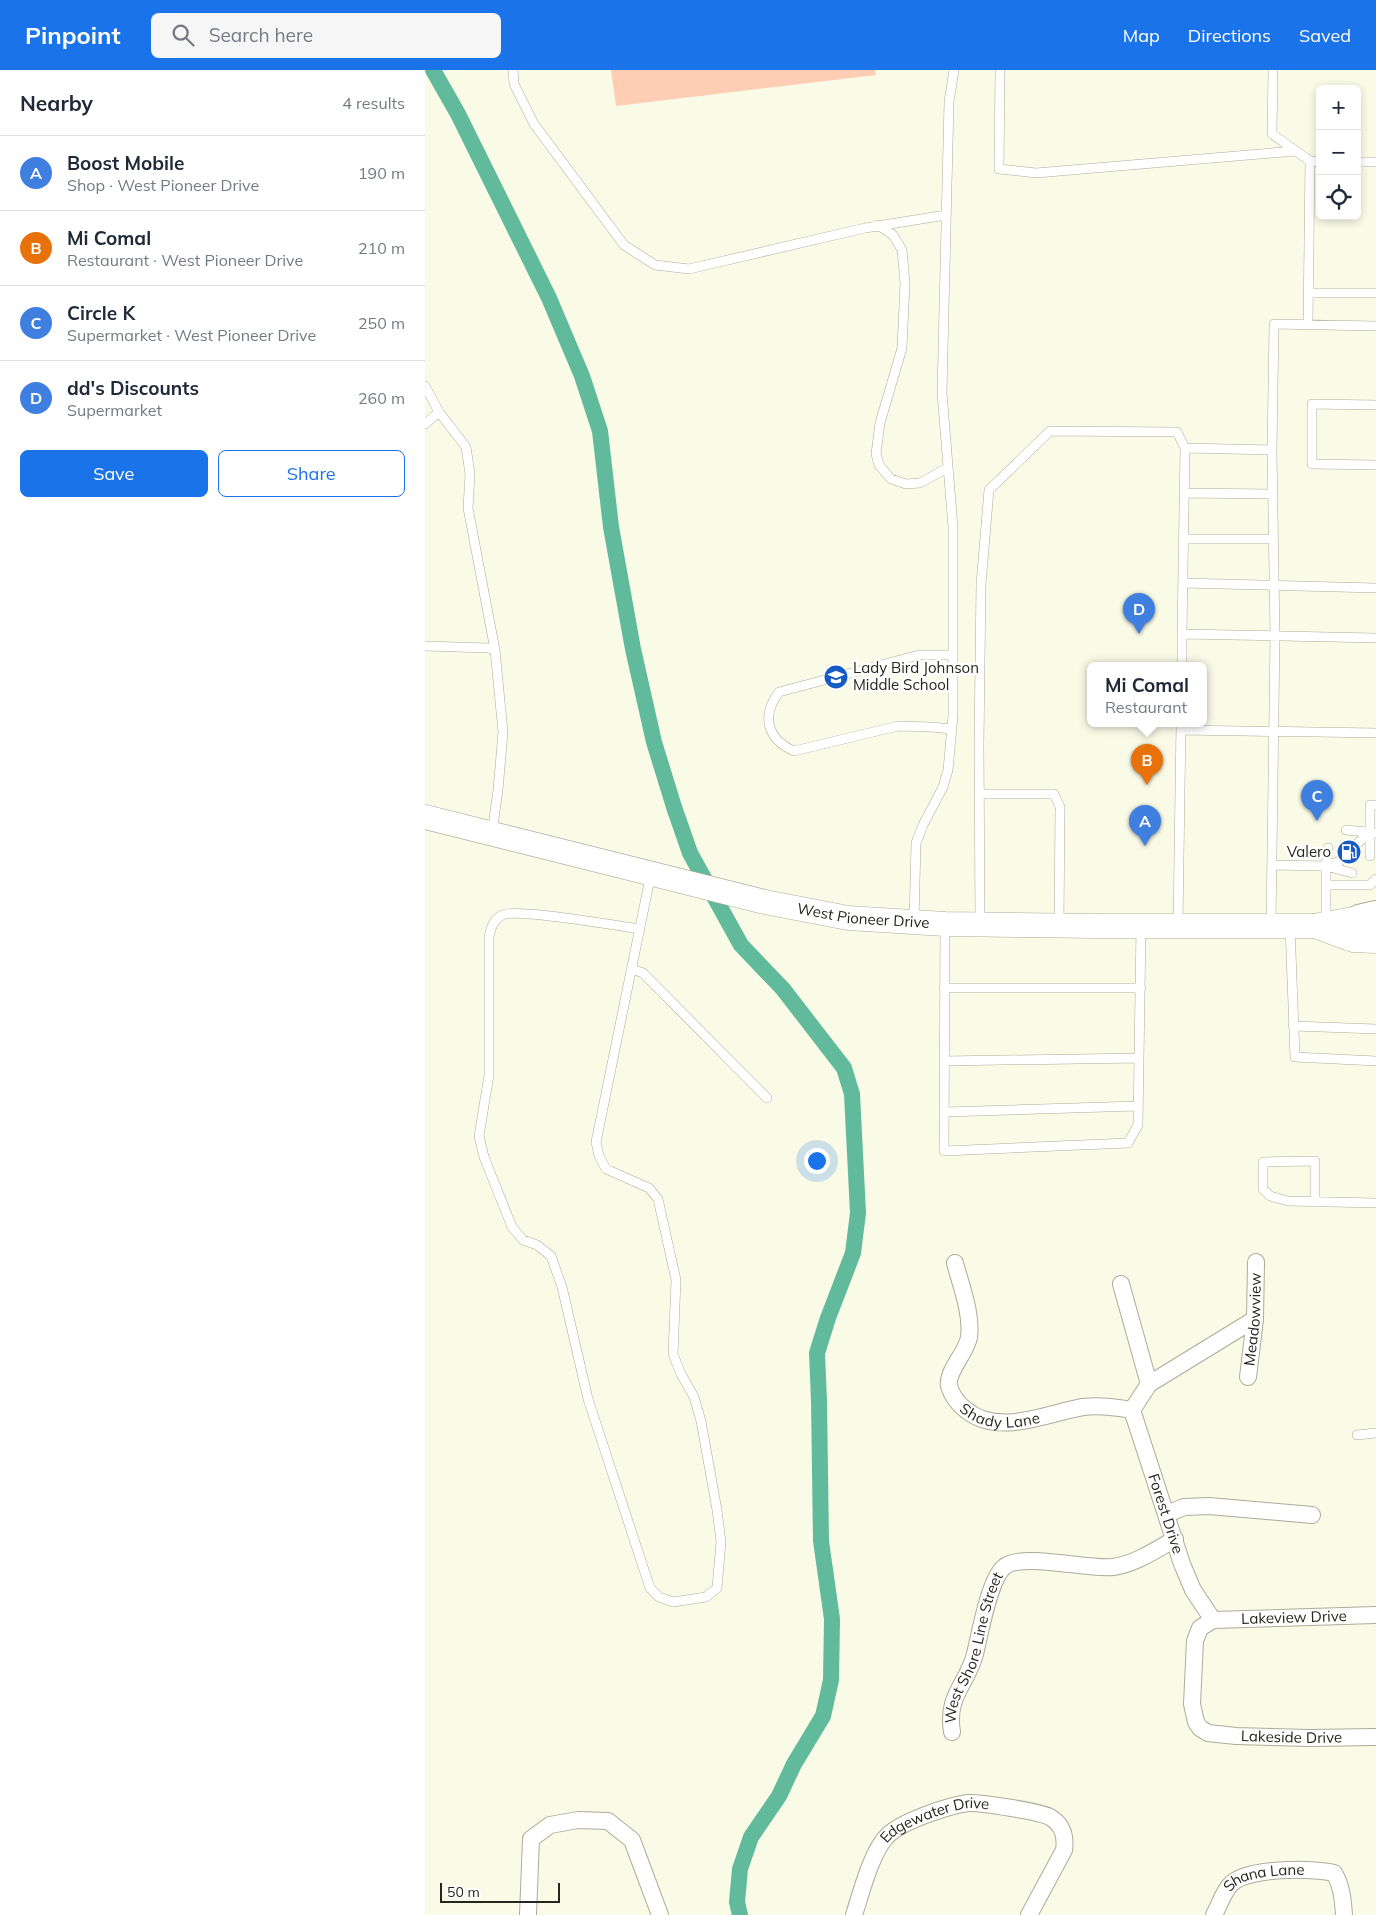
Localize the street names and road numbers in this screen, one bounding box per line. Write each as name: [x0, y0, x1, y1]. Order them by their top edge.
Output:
street label: West Pioneer Drive: [796, 898, 930, 932]
street label: Meadowview: [1239, 1273, 1265, 1367]
street label: Shady Lane: [956, 1399, 1041, 1432]
street label: Forest Drive: [1144, 1471, 1188, 1556]
street label: West Shore Line Street: [941, 1568, 1007, 1724]
street label: Lakeview Drive: [1241, 1606, 1347, 1628]
street label: Lakeside Drive: [1241, 1726, 1342, 1747]
street label: Edgewater Drive: [876, 1793, 990, 1846]
street label: Shana Lane: [1219, 1860, 1305, 1895]

